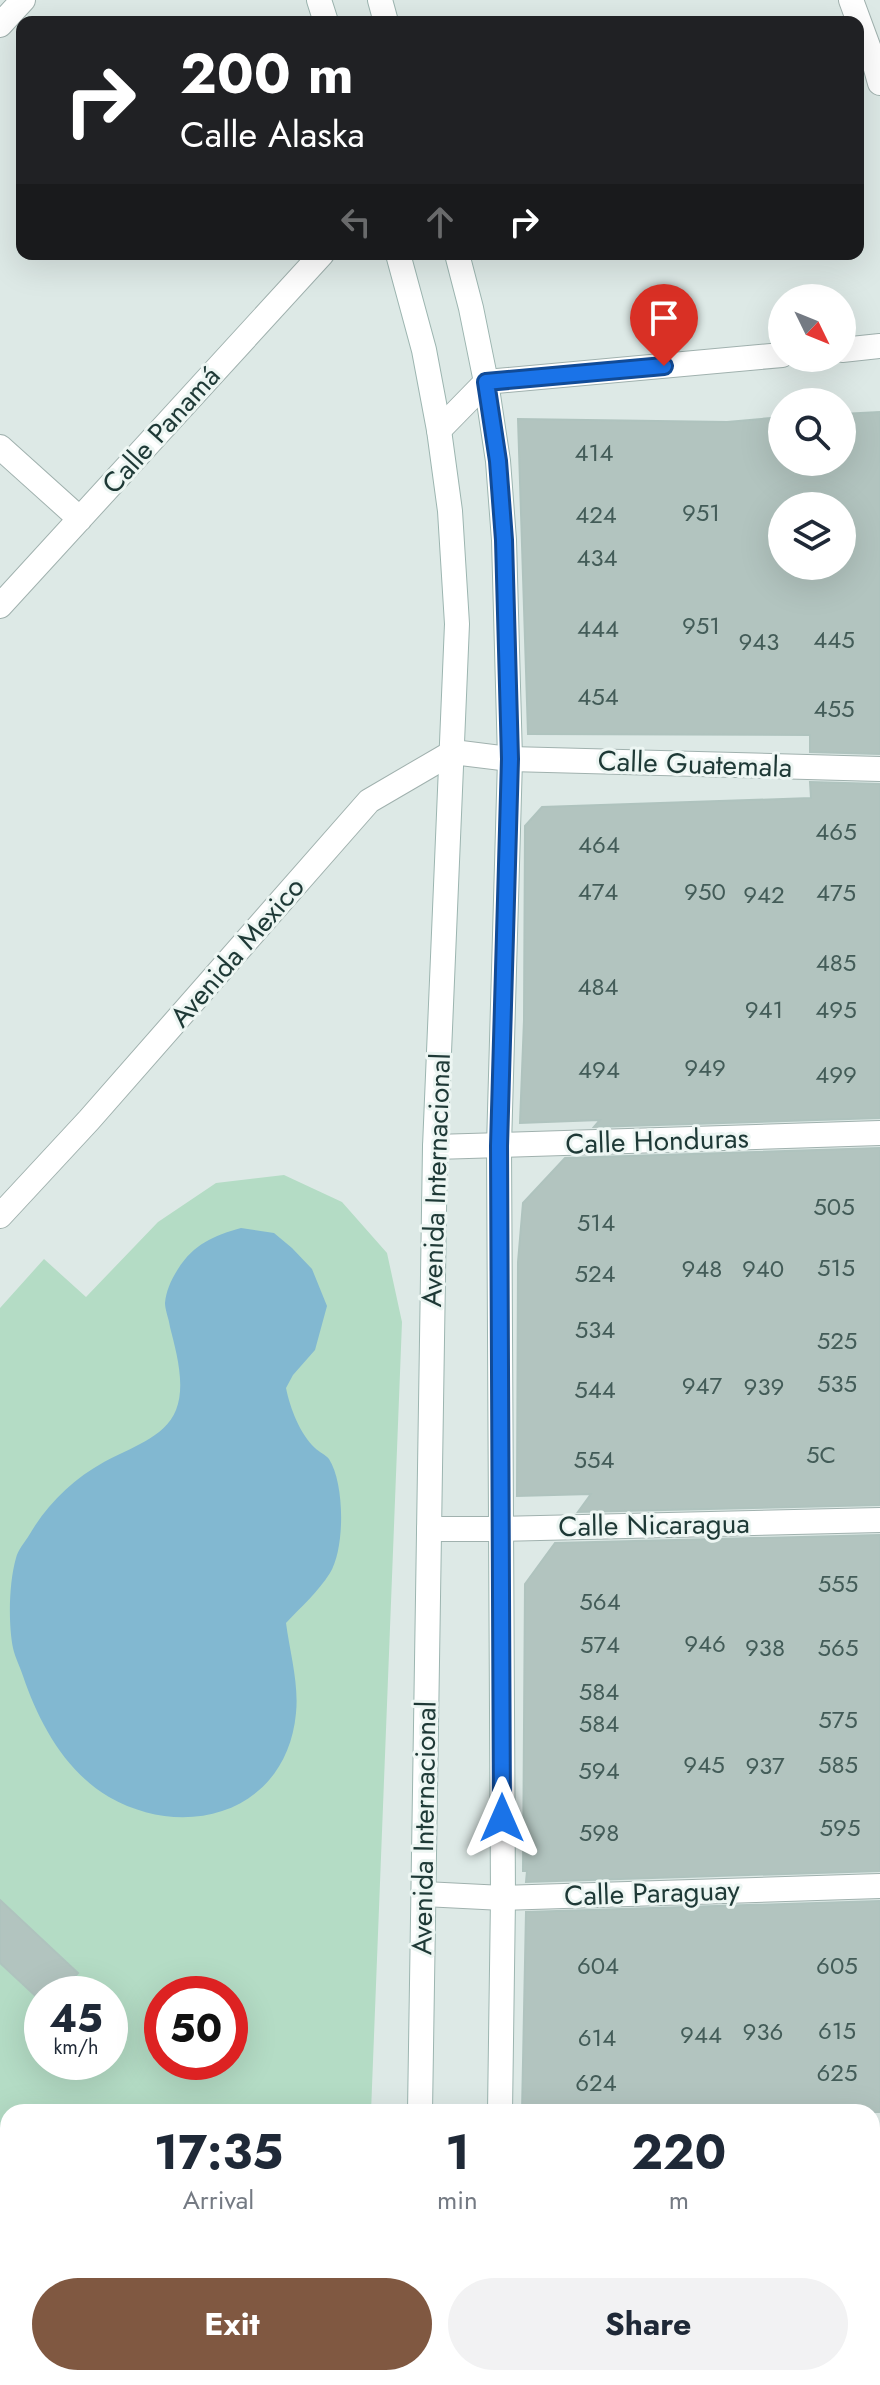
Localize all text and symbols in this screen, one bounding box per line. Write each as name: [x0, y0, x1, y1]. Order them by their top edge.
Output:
text: 200 m: [180, 33, 354, 114]
icon: right: [48, 48, 152, 152]
text: Calle Alaska: [180, 108, 365, 160]
icon: left: [334, 200, 378, 244]
icon: ahead: [418, 200, 462, 244]
icon: right: [502, 200, 546, 244]
pin: [630, 284, 698, 366]
north arrow: [768, 284, 856, 372]
map controls: [768, 284, 856, 580]
icon: arrive: [642, 296, 686, 340]
street label: Calle Panamá: [92, 357, 230, 503]
button: search: [768, 388, 856, 476]
house number: 414: [575, 435, 613, 470]
button: layers: [768, 492, 856, 580]
house number: 951: [682, 495, 720, 530]
house number: 424: [575, 497, 617, 532]
house number: 434: [576, 540, 618, 575]
house number: 951: [682, 608, 720, 643]
house number: 444: [577, 611, 619, 646]
house number: 445: [813, 622, 855, 657]
house number: 943: [739, 624, 779, 659]
house number: 454: [577, 679, 619, 714]
house number: 455: [813, 691, 855, 726]
street label: Calle Guatemala: [597, 740, 793, 788]
house number: 465: [815, 814, 857, 849]
house number: 464: [578, 827, 620, 862]
street label: Avenida Mexico: [160, 868, 314, 1036]
house number: 474: [578, 874, 618, 909]
house number: 950: [684, 874, 726, 909]
house number: 475: [816, 875, 856, 910]
house number: 942: [743, 877, 785, 912]
house number: 485: [816, 945, 856, 980]
house number: 484: [577, 969, 619, 1004]
house number: 941: [745, 992, 783, 1027]
house number: 495: [815, 992, 857, 1027]
house number: 949: [684, 1050, 726, 1085]
street label: Avenida Internacional: [411, 1052, 461, 1308]
house number: 494: [578, 1052, 620, 1087]
house number: 499: [815, 1057, 857, 1092]
street label: Calle Honduras: [565, 1117, 749, 1165]
house number: 505: [813, 1189, 855, 1224]
house number: 514: [577, 1205, 615, 1240]
house number: 515: [817, 1250, 855, 1285]
house number: 948: [682, 1251, 722, 1286]
house number: 940: [742, 1251, 784, 1286]
house number: 524: [574, 1256, 616, 1291]
house number: 534: [575, 1312, 615, 1347]
house number: 525: [817, 1323, 857, 1358]
house number: 535: [817, 1366, 857, 1401]
house number: 947: [682, 1368, 723, 1403]
house number: 939: [744, 1369, 784, 1404]
house number: 544: [574, 1372, 616, 1407]
house number: 5C: [806, 1437, 836, 1472]
house number: 554: [573, 1442, 615, 1477]
street label: Calle Nicaragua: [558, 1503, 750, 1547]
house number: 555: [818, 1566, 858, 1601]
house number: 564: [579, 1584, 621, 1619]
house number: 946: [684, 1626, 726, 1661]
house number: 574: [580, 1627, 620, 1662]
house number: 938: [745, 1630, 785, 1665]
house number: 565: [818, 1630, 858, 1665]
house number: 584: [579, 1674, 619, 1709]
street label: Avenida Internacional: [401, 1701, 447, 1955]
house number: 575: [818, 1702, 858, 1737]
house number: 584: [579, 1706, 619, 1741]
house number: 945: [683, 1747, 725, 1782]
house number: 585: [818, 1747, 858, 1782]
house number: 937: [745, 1748, 785, 1783]
house number: 594: [578, 1753, 620, 1788]
position arrow: [460, 1776, 544, 1860]
house number: 595: [820, 1810, 860, 1845]
house number: 598: [579, 1815, 619, 1850]
street label: Calle Paraguay: [563, 1869, 741, 1917]
house number: 604: [577, 1948, 619, 1983]
house number: 605: [816, 1948, 858, 1983]
speed limit sign: 50: [144, 1976, 248, 2080]
text: 45: [49, 1989, 103, 2047]
house number: 615: [818, 2013, 856, 2048]
house number: 936: [743, 2014, 783, 2049]
house number: 944: [680, 2017, 722, 2052]
house number: 614: [578, 2020, 616, 2055]
text: km/h: [53, 2033, 99, 2062]
house number: 625: [816, 2055, 858, 2090]
house number: 624: [575, 2065, 617, 2100]
text: 17:35: [154, 2118, 283, 2187]
text: 1: [445, 2118, 470, 2187]
text: 220: [631, 2118, 726, 2187]
text: Arrival: [183, 2181, 254, 2219]
text: min: [437, 2181, 478, 2219]
text: m: [669, 2181, 689, 2219]
button: Exit: [32, 2278, 432, 2370]
button: Share: [448, 2278, 848, 2370]

